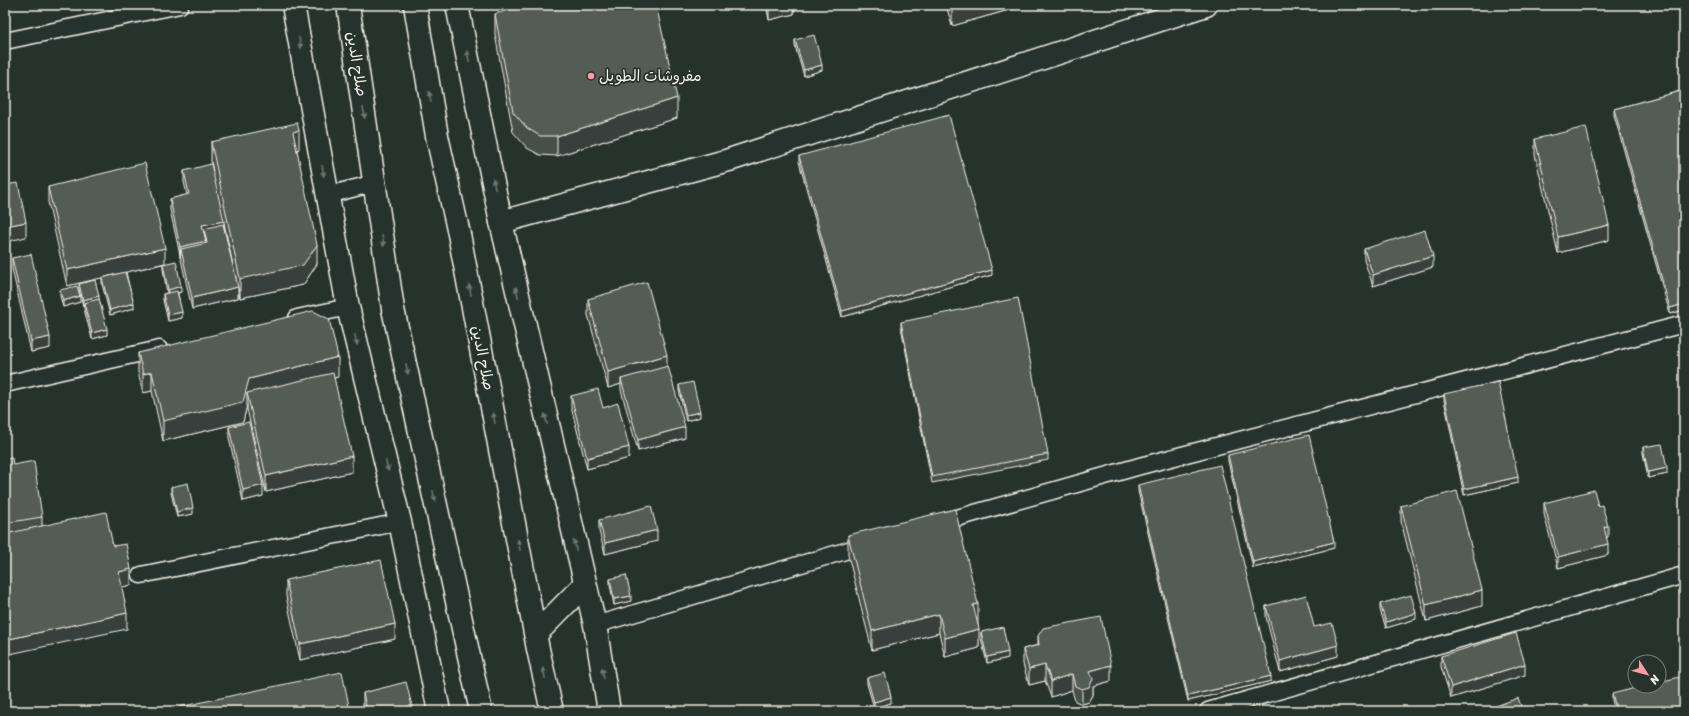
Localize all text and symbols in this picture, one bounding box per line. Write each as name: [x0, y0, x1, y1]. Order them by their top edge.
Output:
street label: صلاح الدين: [339, 30, 375, 98]
one-way arrow: [297, 37, 303, 49]
one-way arrow: [464, 50, 470, 63]
place label: مفروشات الطويل: [599, 63, 702, 89]
marker: مفروشات الطويل: [586, 71, 596, 81]
one-way arrow: [427, 91, 433, 103]
one-way arrow: [361, 107, 367, 119]
one-way arrow: [321, 165, 327, 177]
one-way arrow: [490, 178, 496, 190]
one-way arrow: [380, 235, 386, 247]
one-way arrow: [467, 284, 473, 296]
one-way arrow: [514, 286, 520, 298]
street label: صلاح الدين: [464, 323, 502, 393]
one-way arrow: [354, 334, 360, 346]
one-way arrow: [404, 363, 410, 375]
one-way arrow: [491, 412, 497, 424]
one-way arrow: [543, 413, 549, 425]
one-way arrow: [384, 460, 390, 473]
one-way arrow: [432, 490, 438, 502]
one-way arrow: [515, 539, 521, 552]
one-way arrow: [572, 539, 578, 552]
north arrow: [1627, 654, 1667, 694]
one-way arrow: [599, 666, 605, 679]
one-way arrow: [540, 667, 546, 679]
text: N: [1645, 670, 1665, 689]

